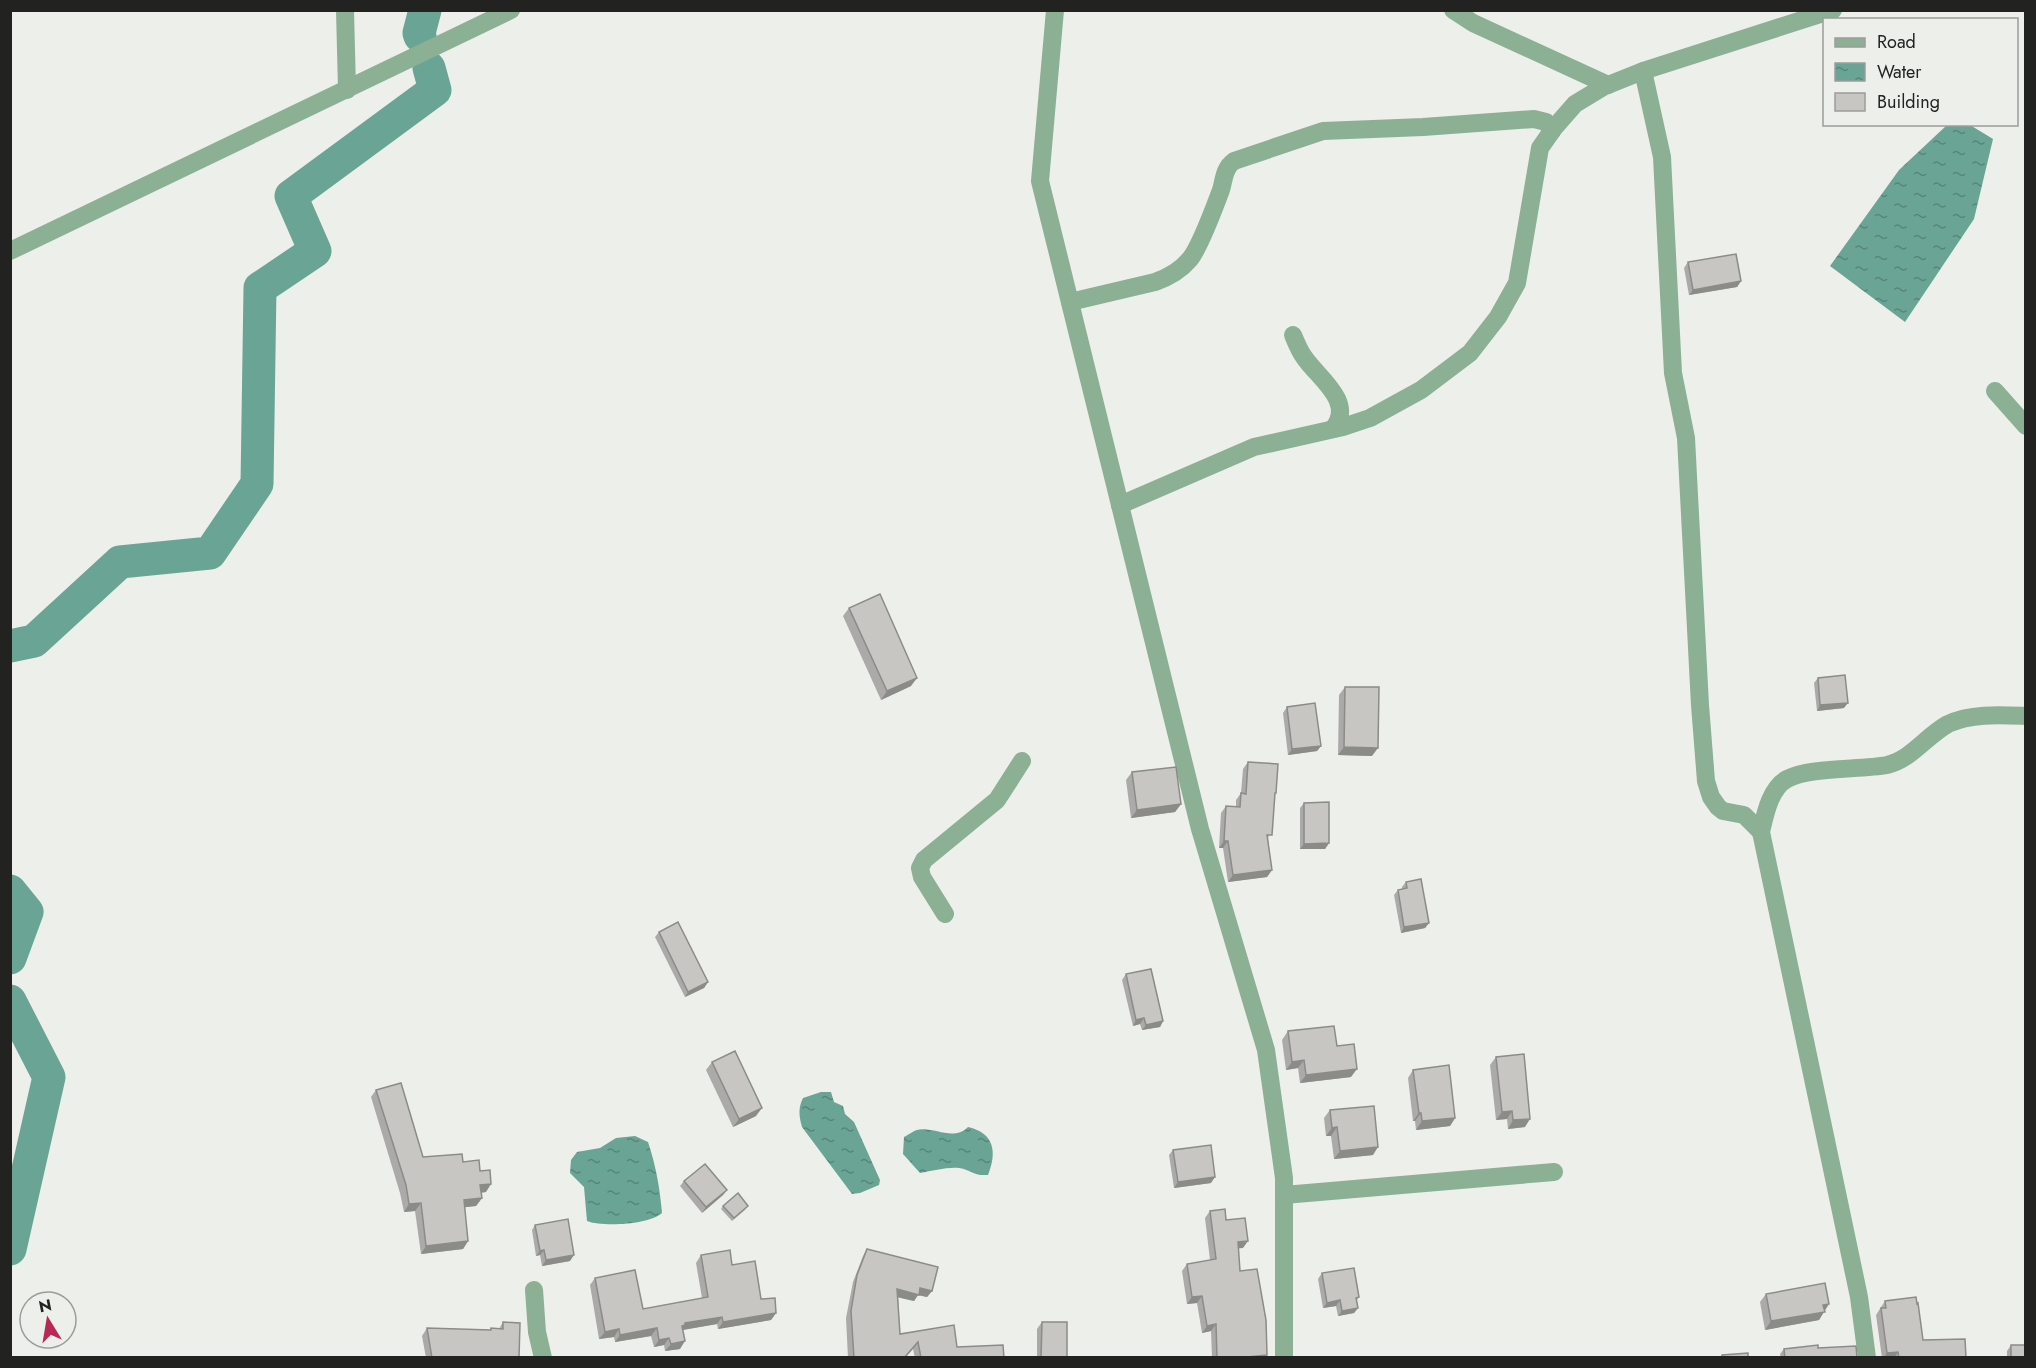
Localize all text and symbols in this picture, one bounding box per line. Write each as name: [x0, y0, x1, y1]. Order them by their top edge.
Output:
legend: [1823, 18, 2018, 126]
text: Road: [1877, 29, 1916, 55]
text: Water: [1877, 59, 1922, 85]
text: Building: [1877, 89, 1940, 115]
north arrow: [18, 1290, 78, 1350]
text: N: [37, 1293, 54, 1318]

